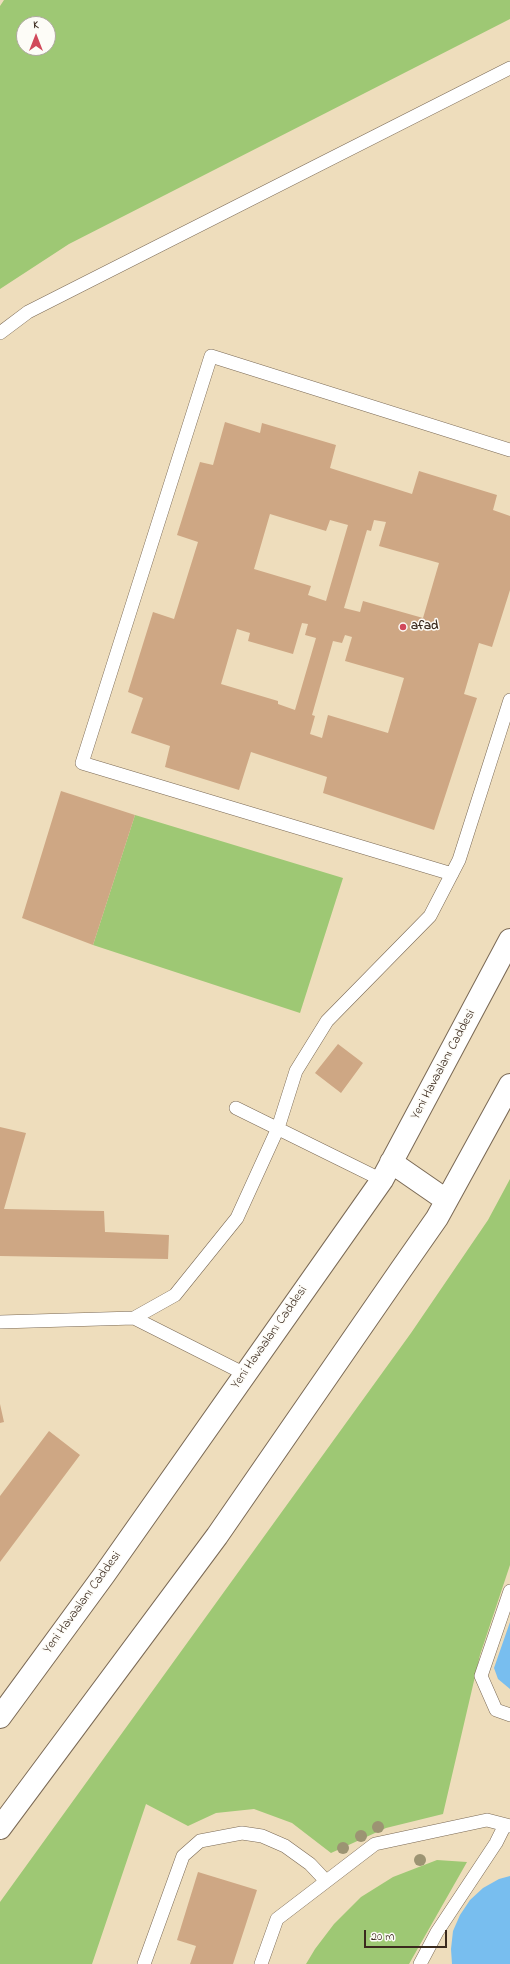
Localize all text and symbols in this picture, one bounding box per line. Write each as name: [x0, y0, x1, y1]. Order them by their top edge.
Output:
north arrow: [16, 16, 56, 56]
text: K: [33, 17, 39, 33]
place label: afad: [411, 619, 438, 635]
marker: afad: [398, 622, 408, 632]
street label: Yeni Havaalanı Caddesi: [408, 1007, 480, 1123]
street label: Yeni Havaalanı Caddesi: [229, 1283, 311, 1393]
street label: Yeni Havaalanı Caddesi: [41, 1549, 125, 1657]
scale bar: [366, 1922, 449, 1948]
text: 20 m: [371, 1928, 394, 1946]

